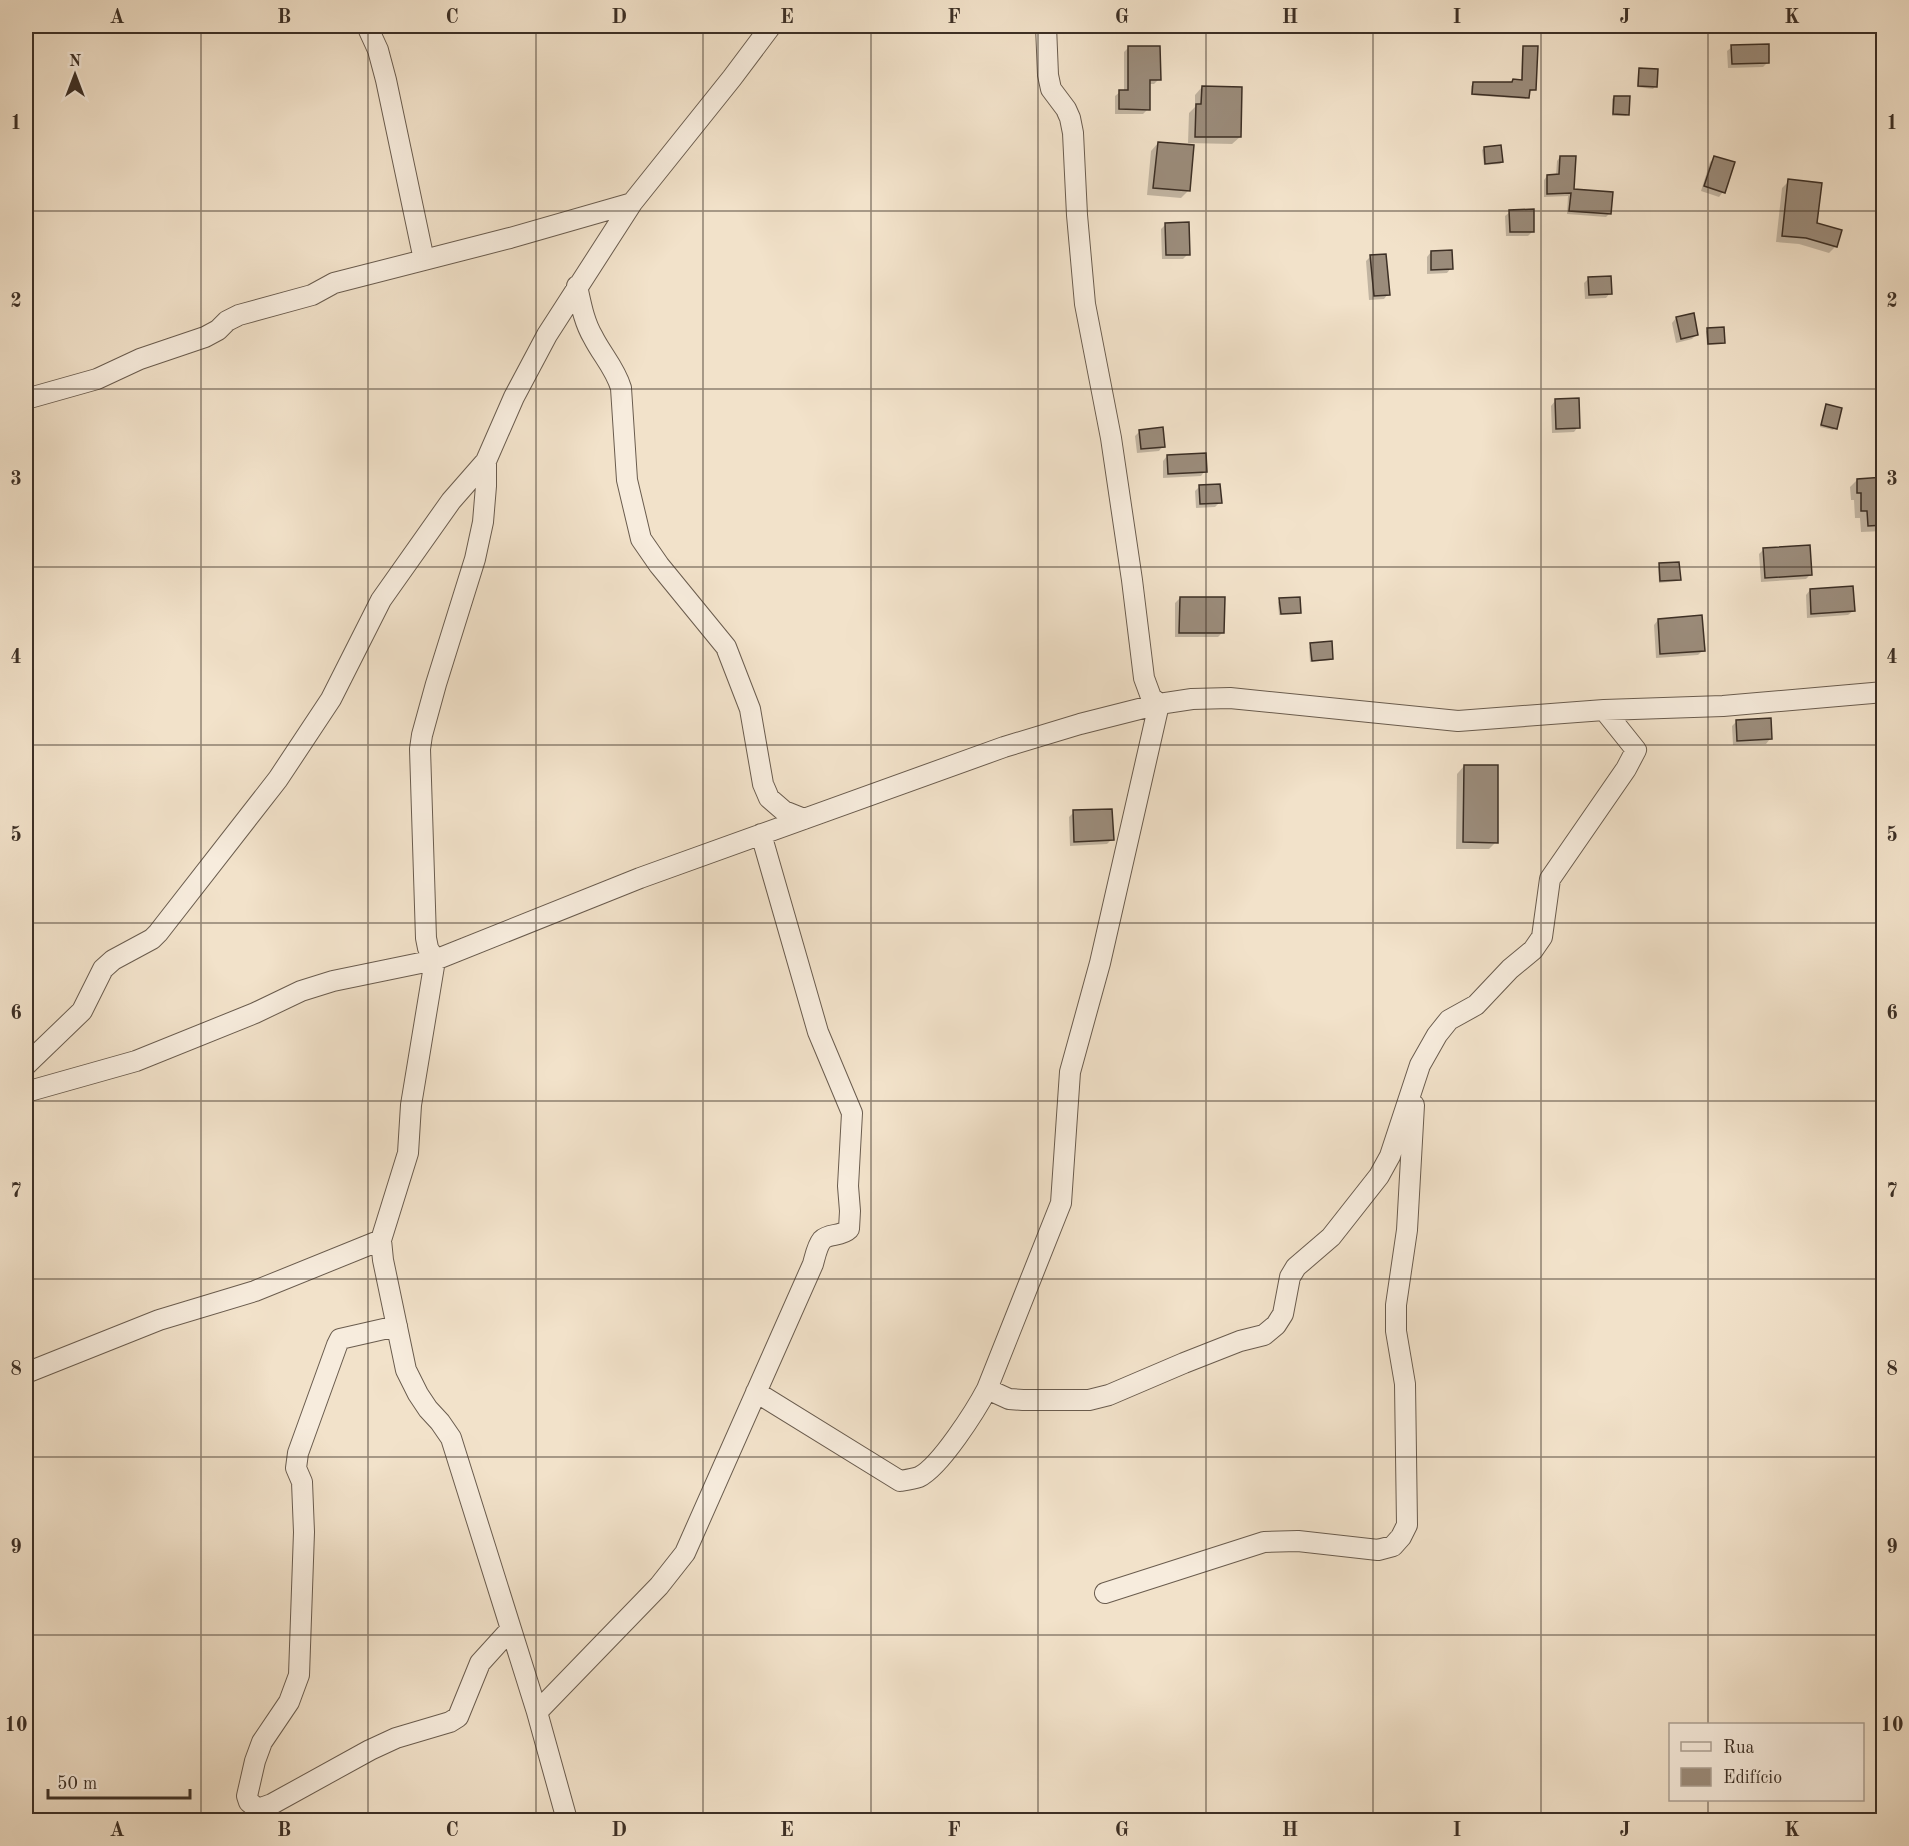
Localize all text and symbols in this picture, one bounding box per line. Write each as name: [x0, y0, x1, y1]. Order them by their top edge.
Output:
text: A: [109, 8, 125, 28]
text: B: [277, 8, 291, 28]
text: C: [445, 8, 459, 28]
text: D: [611, 8, 627, 28]
text: E: [780, 8, 794, 28]
text: F: [947, 8, 961, 28]
text: G: [1115, 8, 1129, 28]
text: H: [1282, 8, 1298, 28]
text: I: [1453, 8, 1461, 28]
text: J: [1620, 8, 1631, 28]
text: K: [1784, 8, 1800, 28]
north arrow: [45, 45, 105, 105]
text: N: [69, 54, 82, 70]
text: 1: [10, 114, 22, 134]
text: 1: [1886, 114, 1898, 134]
text: 2: [10, 292, 22, 312]
text: 2: [1886, 292, 1898, 312]
text: 3: [10, 470, 22, 490]
text: 3: [1886, 470, 1898, 490]
text: 4: [10, 648, 22, 668]
text: 4: [1886, 648, 1898, 668]
text: 5: [10, 825, 22, 846]
text: 5: [1886, 825, 1898, 846]
text: 6: [10, 1004, 22, 1024]
text: 6: [1886, 1004, 1898, 1024]
text: 7: [10, 1182, 22, 1202]
text: 7: [1886, 1182, 1898, 1202]
text: 8: [10, 1360, 22, 1380]
text: 8: [1886, 1360, 1898, 1380]
text: 9: [10, 1538, 22, 1558]
text: 9: [1886, 1538, 1898, 1558]
text: 10: [4, 1716, 28, 1736]
text: 10: [1880, 1716, 1904, 1736]
legend: [1669, 1723, 1864, 1801]
text: Rua: [1723, 1739, 1754, 1757]
scale bar: [48, 1762, 190, 1800]
text: Edifício: [1723, 1769, 1782, 1787]
text: 50 m: [57, 1775, 97, 1793]
text: A: [109, 1821, 125, 1841]
text: B: [277, 1821, 291, 1841]
text: C: [445, 1821, 459, 1841]
text: D: [611, 1821, 627, 1841]
text: E: [780, 1821, 794, 1841]
text: F: [947, 1821, 961, 1841]
text: G: [1115, 1821, 1129, 1841]
text: H: [1282, 1821, 1298, 1841]
text: I: [1453, 1821, 1461, 1841]
text: J: [1620, 1821, 1631, 1841]
text: K: [1784, 1821, 1800, 1841]

